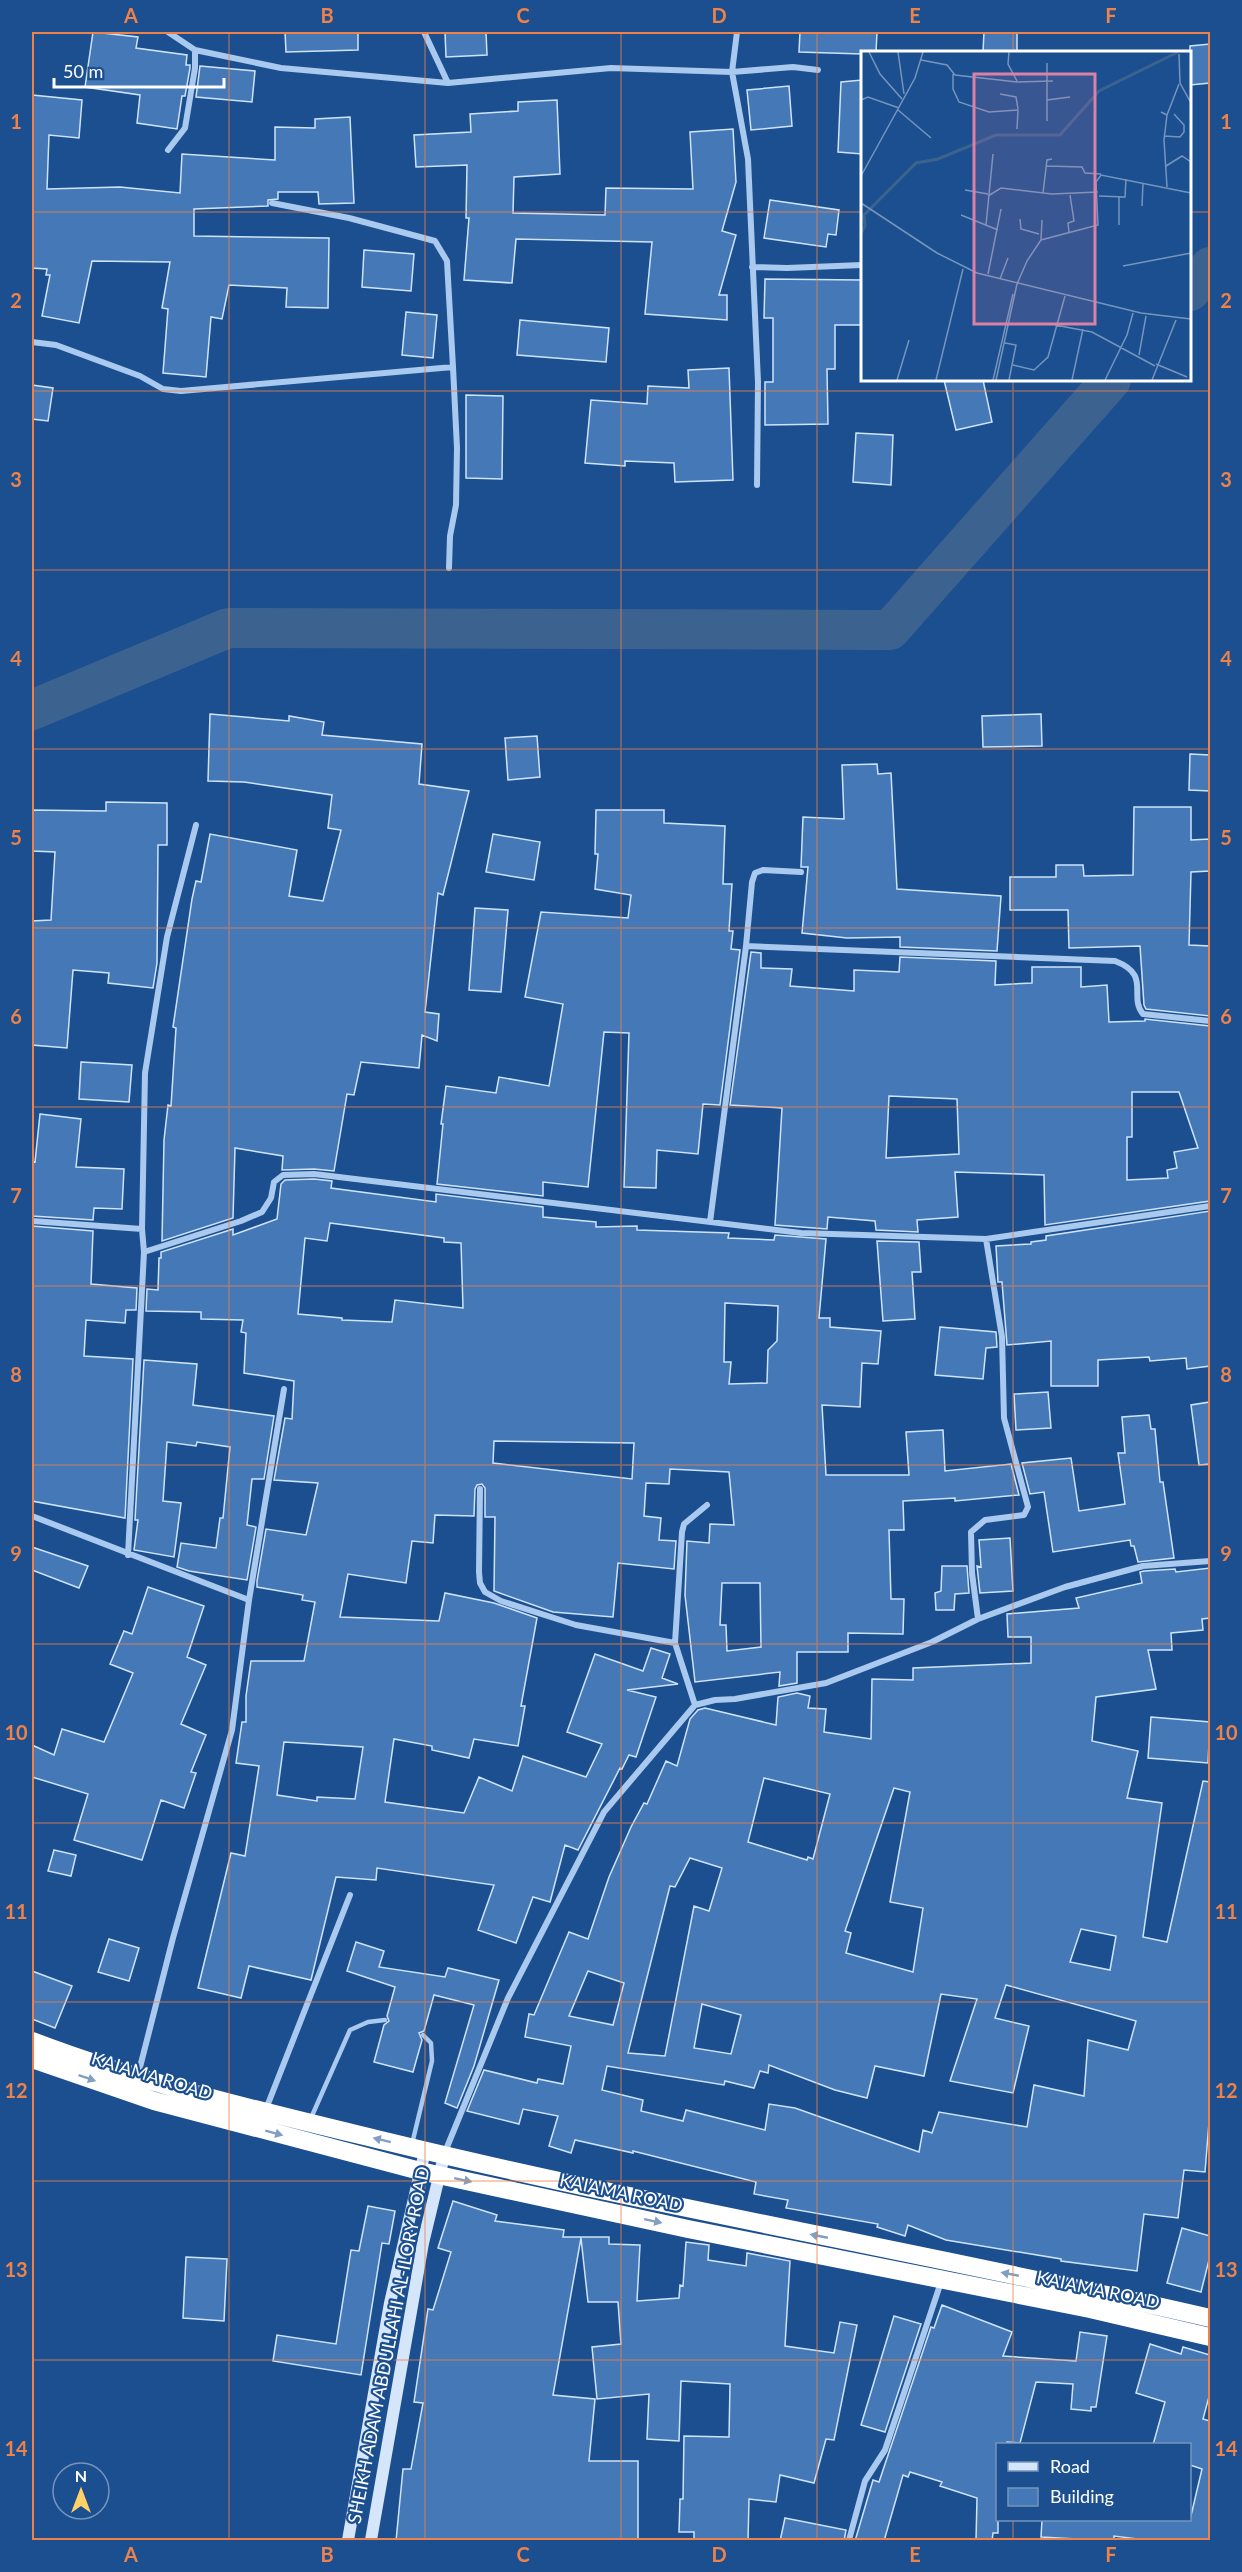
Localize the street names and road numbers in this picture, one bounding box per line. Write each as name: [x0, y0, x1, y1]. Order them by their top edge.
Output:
street label: KAIAMA ROAD: [89, 2046, 215, 2104]
street label: SHEIKH ADAM ABDULLAHI AL-ILORY ROAD: [343, 2164, 433, 2525]
street label: KAIAMA ROAD: [558, 2168, 685, 2216]
street label: KAIAMA ROAD: [1035, 2265, 1162, 2313]

